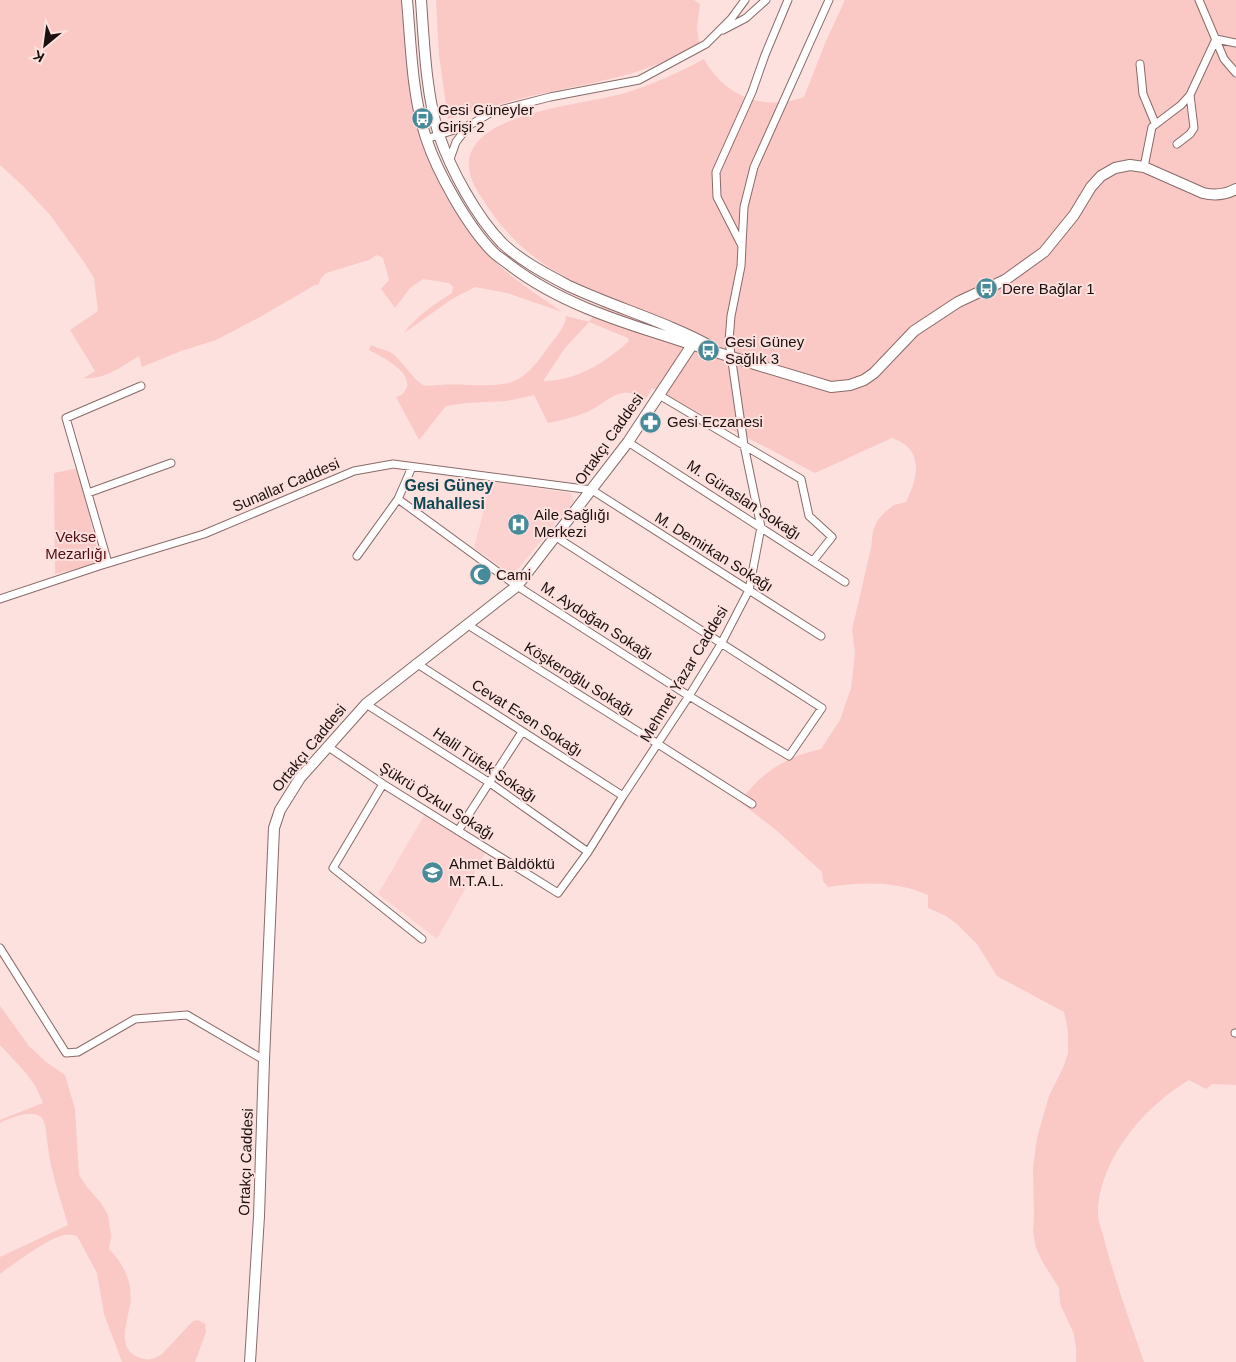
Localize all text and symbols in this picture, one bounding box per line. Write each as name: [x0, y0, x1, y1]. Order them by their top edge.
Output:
north arrow: [20, 20, 70, 70]
text: K: [30, 47, 47, 66]
place label: Gesi Güneyler Girişi 2: [438, 101, 534, 135]
bus stop icon: Gesi Güneyler Girişi 2: [410, 107, 434, 131]
bus stop icon: Dere Bağlar 1: [974, 277, 998, 301]
place label: Dere Bağlar 1: [1002, 280, 1095, 297]
place label: Gesi Güney Sağlık 3: [725, 333, 805, 367]
bus stop icon: Gesi Güney Sağlık 3: [697, 339, 721, 363]
street label: Ortakçı Caddesi: [571, 390, 646, 488]
pharmacy icon: Gesi Eczanesi: [639, 410, 663, 434]
place label: Gesi Eczanesi: [667, 413, 763, 430]
street label: Sunallar Caddesi: [230, 454, 342, 515]
street label: M. Güraslan Sokağı: [684, 456, 804, 543]
district label: Gesi Güney Mahallesi: [405, 477, 494, 512]
place label: Aile Sağlığı Merkezi: [534, 506, 610, 540]
street label: M. Demirkan Sokağı: [652, 508, 776, 595]
hospital icon: Aile Sağlığı Merkezi: [506, 512, 530, 536]
park label: Vekse Mezarlığı: [45, 528, 107, 562]
mosque icon: Cami: [468, 563, 492, 587]
place label: Cami: [496, 566, 531, 583]
street label: M. Aydoğan Sokağı: [538, 578, 656, 663]
street label: Mehmet Yazar Caddesi: [636, 603, 731, 745]
street label: Köşkeroğlu Sokağı: [521, 638, 637, 719]
street label: Cevat Esen Sokağı: [469, 675, 586, 760]
street label: Ortakçı Caddesi: [268, 701, 349, 795]
street label: Halil Tüfek Sokağı: [430, 724, 540, 806]
street label: Şükrü Özkul Sokağı: [377, 758, 498, 843]
place label: Ahmet Baldöktü M.T.A.L.: [449, 855, 555, 889]
school or university icon: Ahmet Baldöktü M.T.A.L.: [421, 861, 445, 885]
street label: Ortakçı Caddesi: [235, 1108, 256, 1216]

